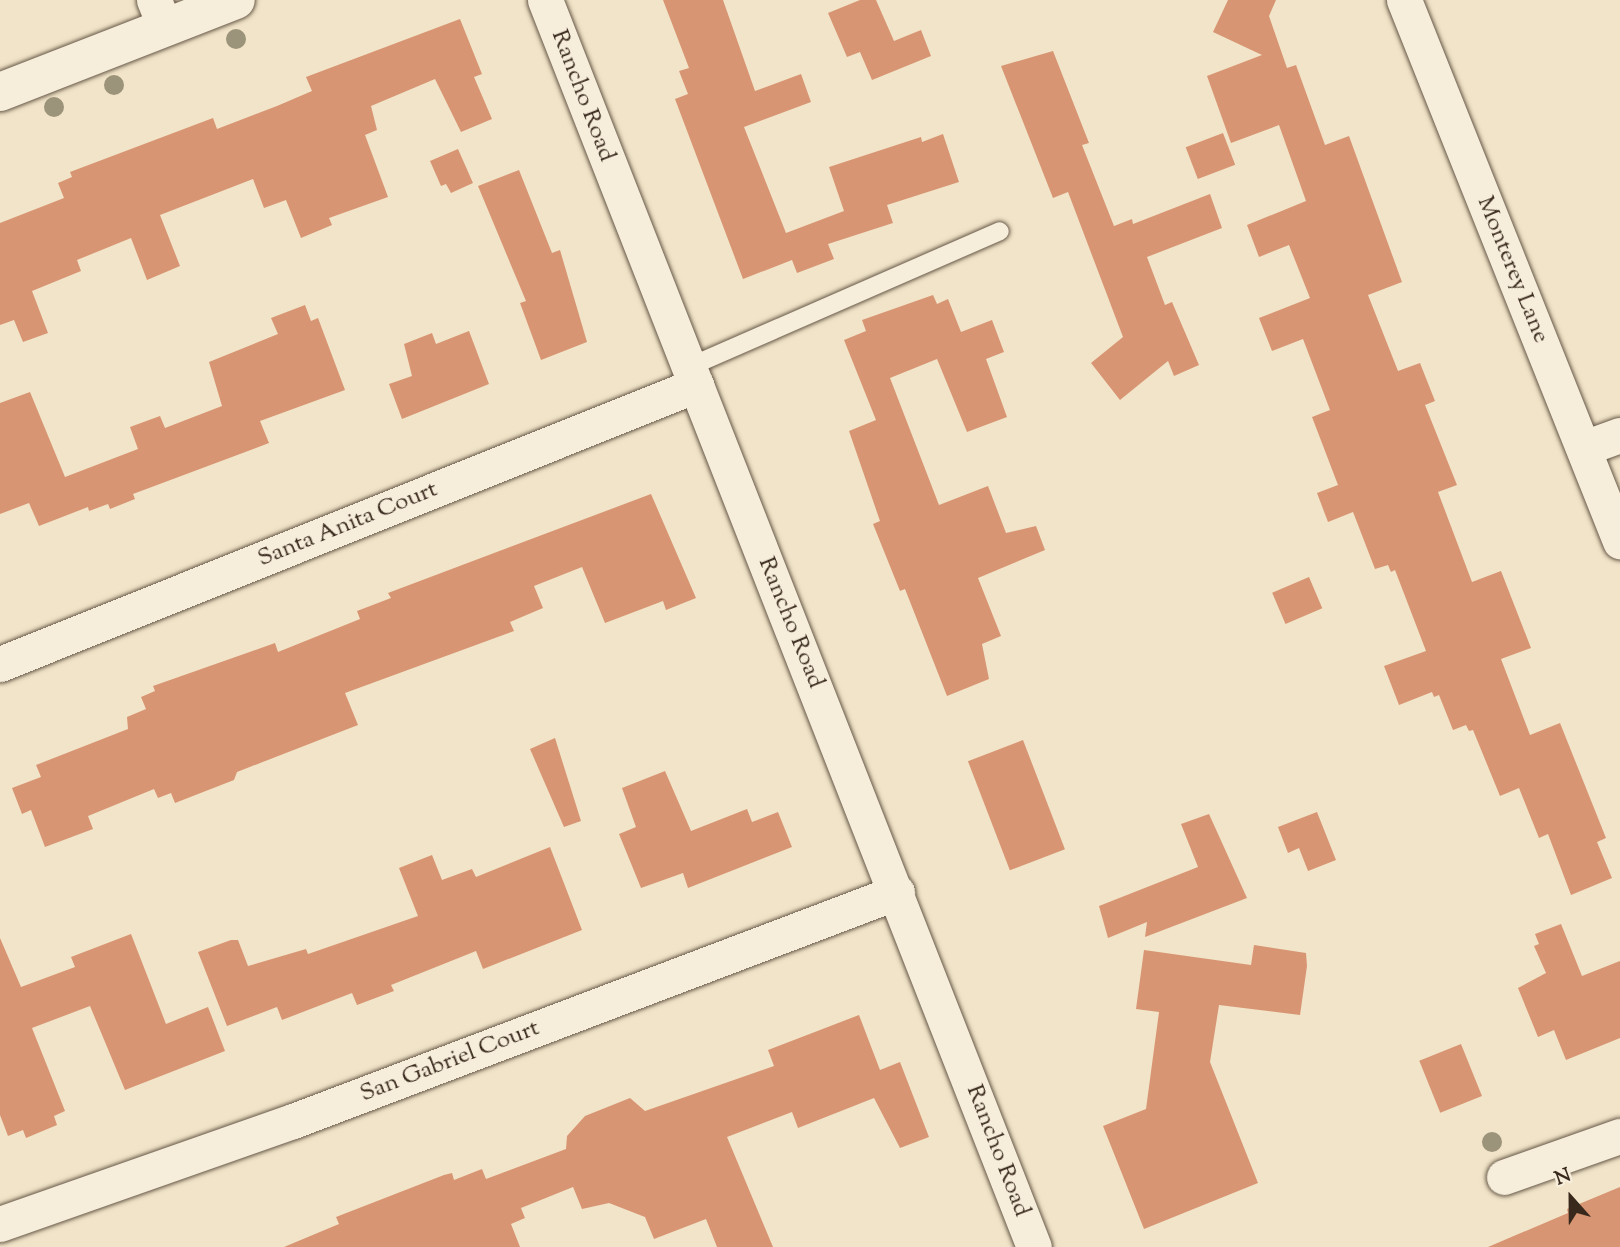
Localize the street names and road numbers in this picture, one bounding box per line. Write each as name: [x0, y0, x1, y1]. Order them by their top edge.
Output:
street label: Rancho Road: [544, 26, 620, 166]
street label: Monterey Lane: [1469, 192, 1555, 348]
street label: Santa Anita Court: [254, 476, 442, 574]
street label: Rancho Road: [751, 553, 829, 693]
street label: San Gabriel Court: [356, 1015, 544, 1109]
street label: Rancho Road: [959, 1081, 1035, 1221]

